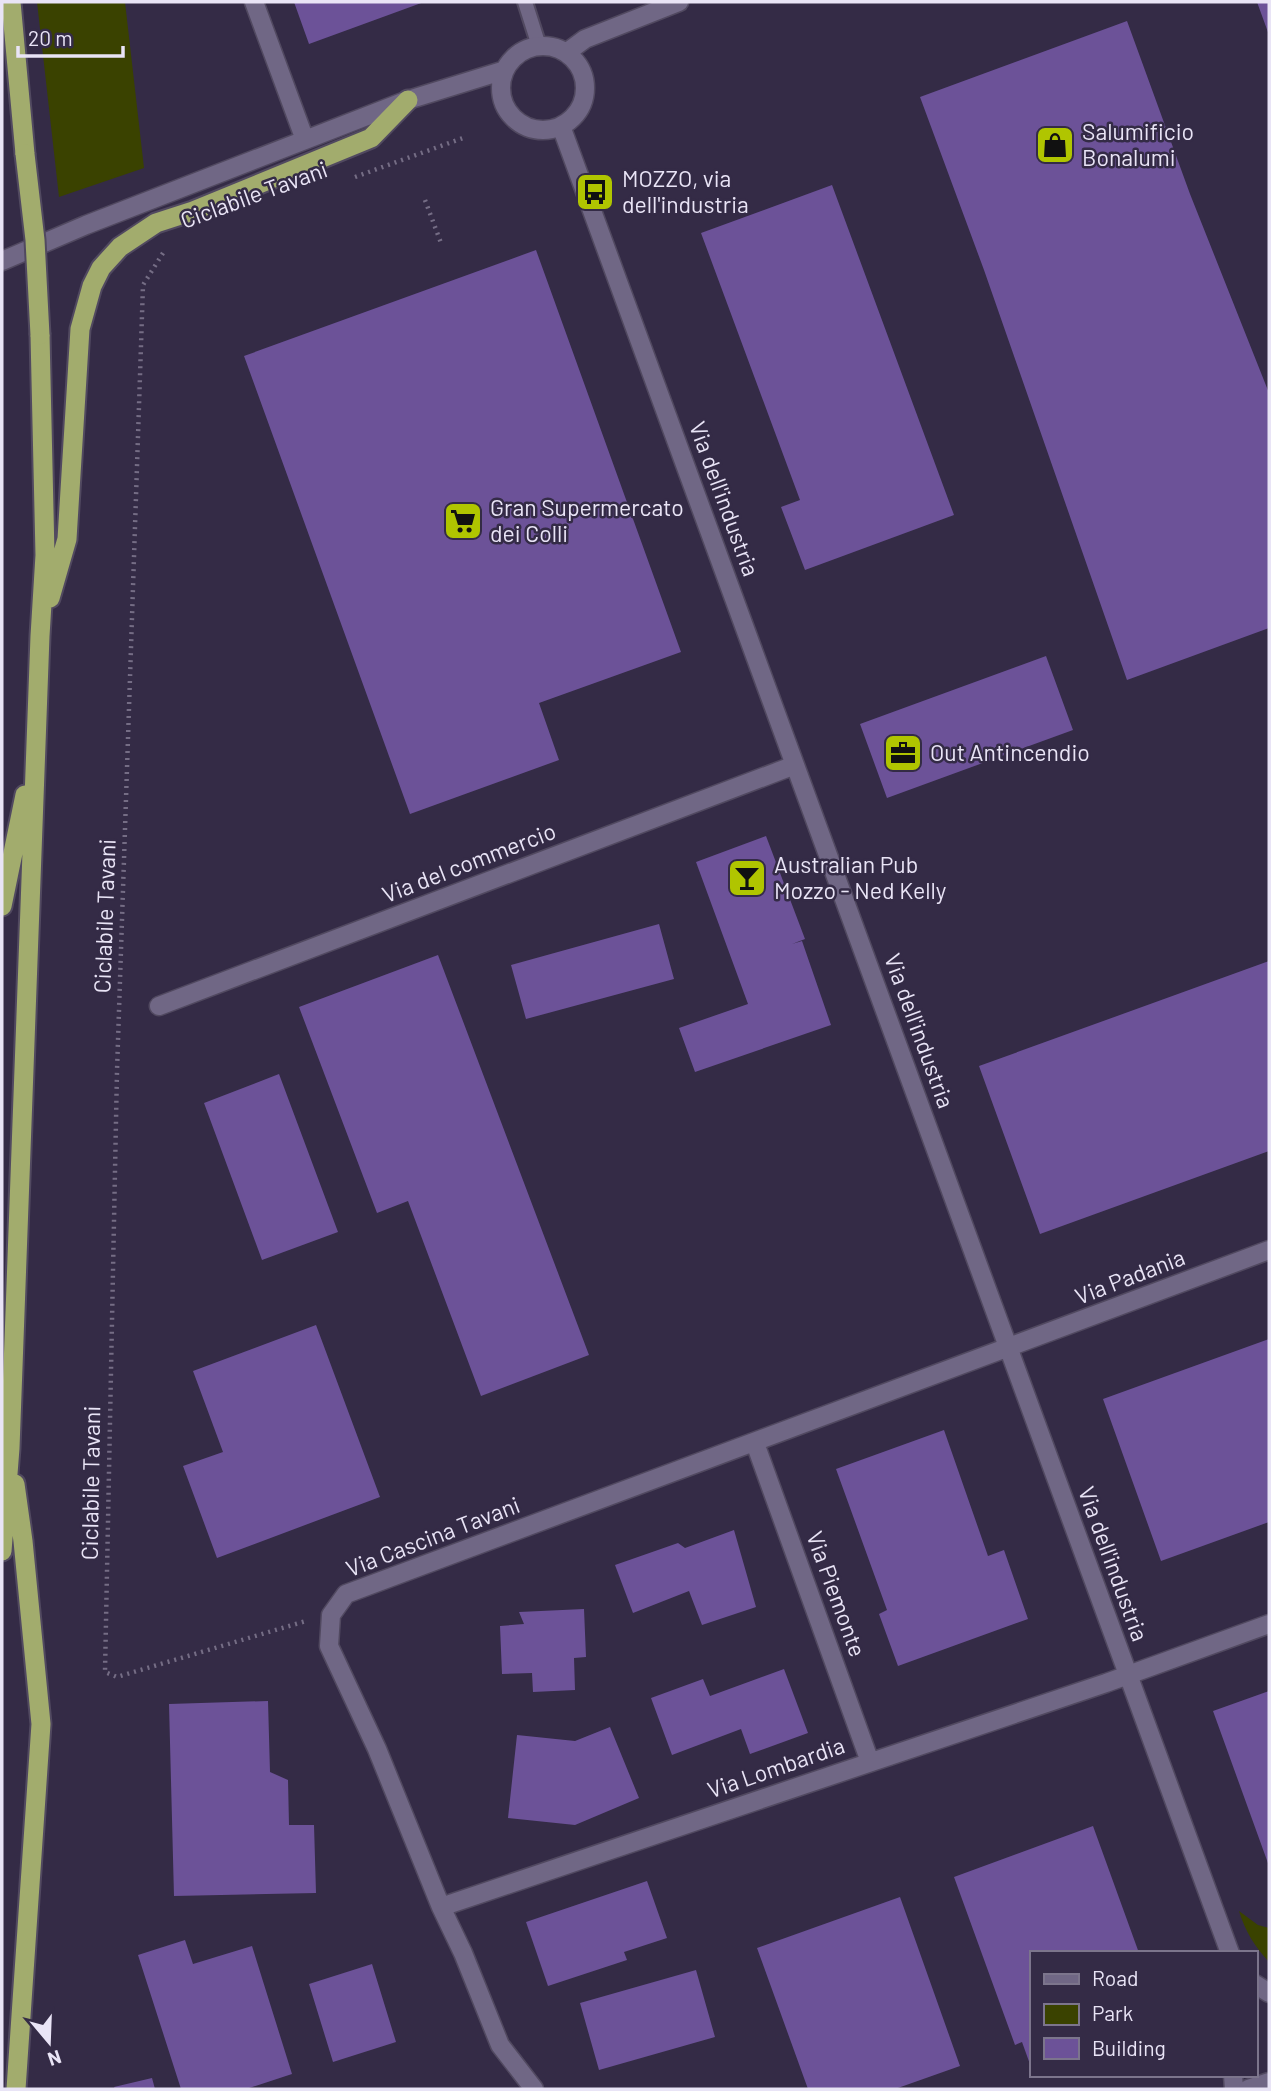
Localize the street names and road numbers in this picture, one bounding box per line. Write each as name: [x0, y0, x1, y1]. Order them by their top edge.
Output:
street label: Ciclabile Tavani: [176, 154, 331, 234]
street label: Via dell'industria: [684, 417, 766, 580]
street label: Via del commercio: [378, 816, 559, 908]
street label: Ciclabile Tavani: [87, 838, 121, 994]
street label: Via dell'industria: [879, 949, 961, 1112]
street label: Via Padania: [1071, 1242, 1189, 1310]
street label: Ciclabile Tavani: [75, 1406, 105, 1560]
street label: Via dell'industria: [1073, 1482, 1155, 1645]
street label: Via Cascina Tavani: [342, 1490, 524, 1582]
street label: Via Piemonte: [801, 1527, 873, 1660]
street label: Via Lombardia: [703, 1731, 848, 1804]

